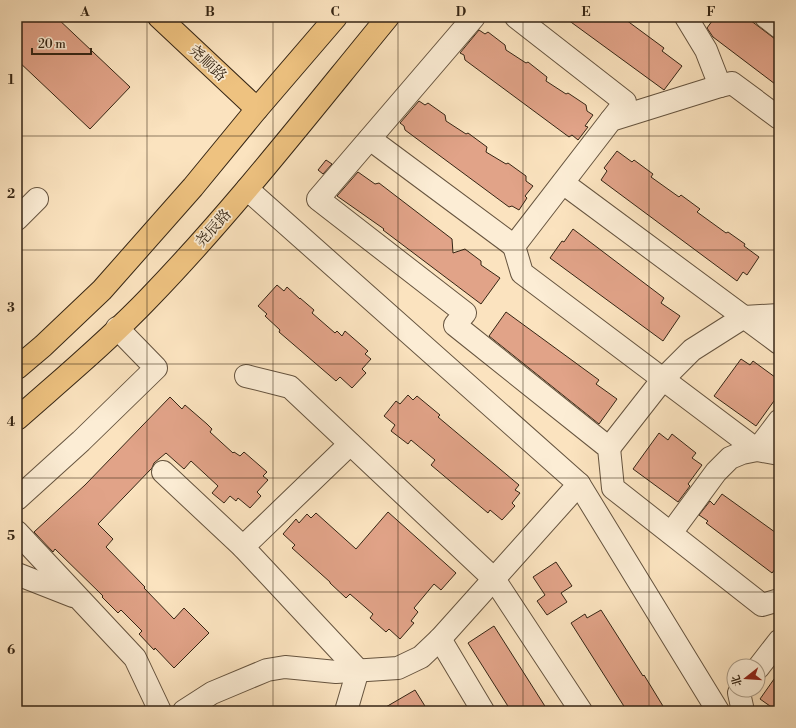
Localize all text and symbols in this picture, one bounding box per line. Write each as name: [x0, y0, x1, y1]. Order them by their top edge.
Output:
text: A: [79, 4, 90, 20]
text: B: [205, 4, 215, 20]
text: C: [330, 4, 340, 20]
text: D: [456, 4, 466, 20]
text: E: [581, 4, 591, 20]
text: F: [706, 4, 716, 20]
scale bar: [32, 30, 91, 56]
text: 20 m: [38, 37, 66, 52]
street label: 尧顺路: [185, 41, 231, 86]
text: 1: [8, 72, 15, 88]
text: 2: [7, 186, 15, 202]
street label: 尧辰路: [191, 205, 235, 251]
text: 3: [7, 300, 15, 316]
text: 4: [7, 414, 16, 430]
text: 5: [7, 528, 15, 544]
text: 6: [7, 642, 15, 658]
north arrow: [726, 658, 766, 698]
text: 北: [729, 673, 746, 688]

